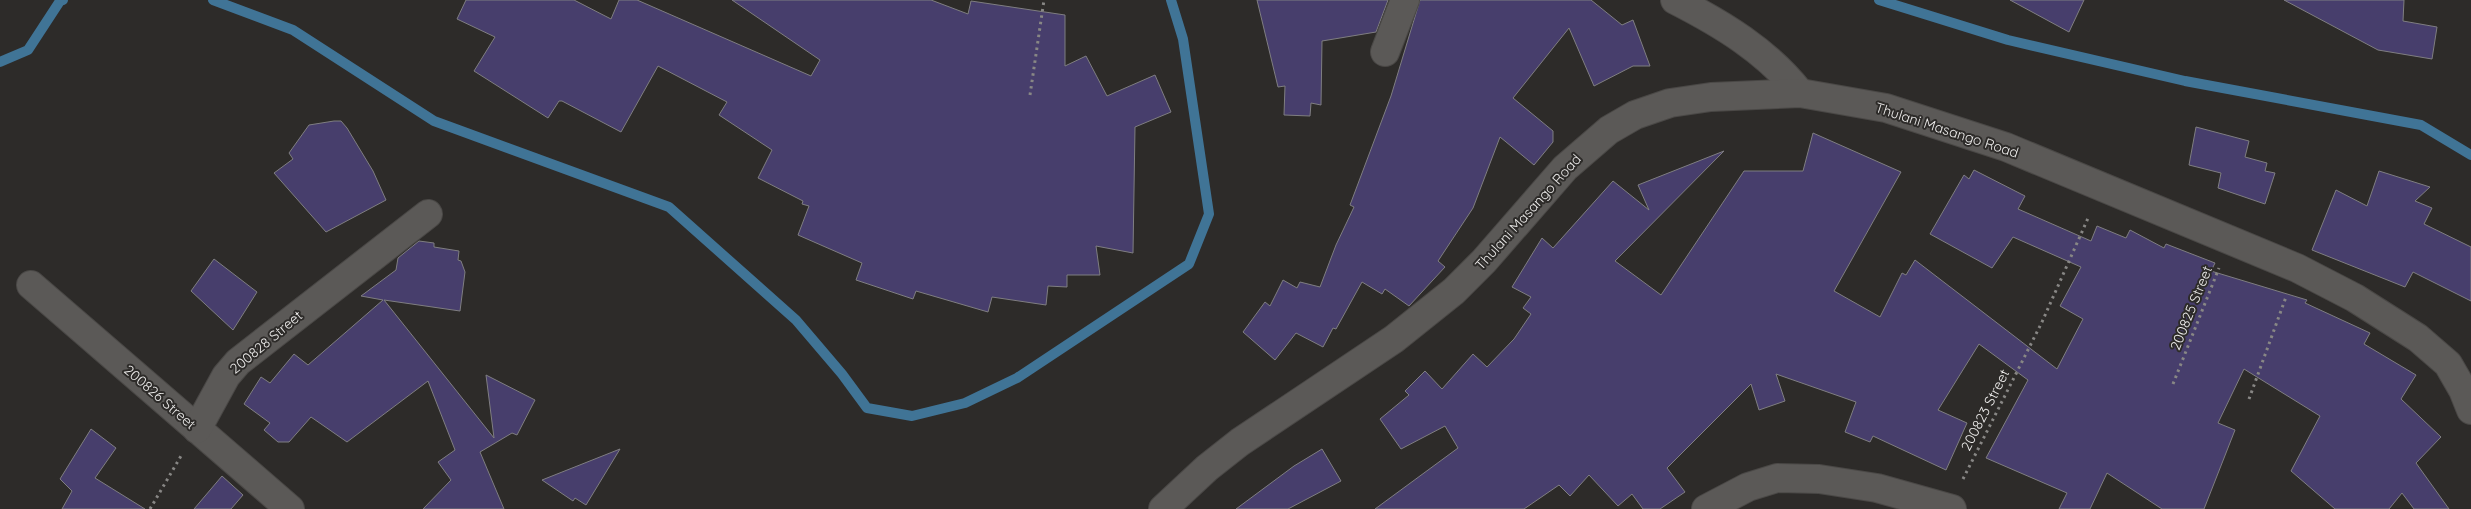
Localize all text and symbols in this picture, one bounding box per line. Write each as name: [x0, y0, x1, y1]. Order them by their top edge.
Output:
street label: Thulani Masango Road: [1873, 98, 2021, 162]
street label: Thulani Masango Road: [1471, 150, 1585, 274]
street label: 200825 Street: [2166, 263, 2216, 353]
street label: 200828 Street: [226, 306, 306, 378]
street label: 200826 Street: [120, 361, 200, 433]
street label: 200823 Street: [1957, 366, 2013, 454]

